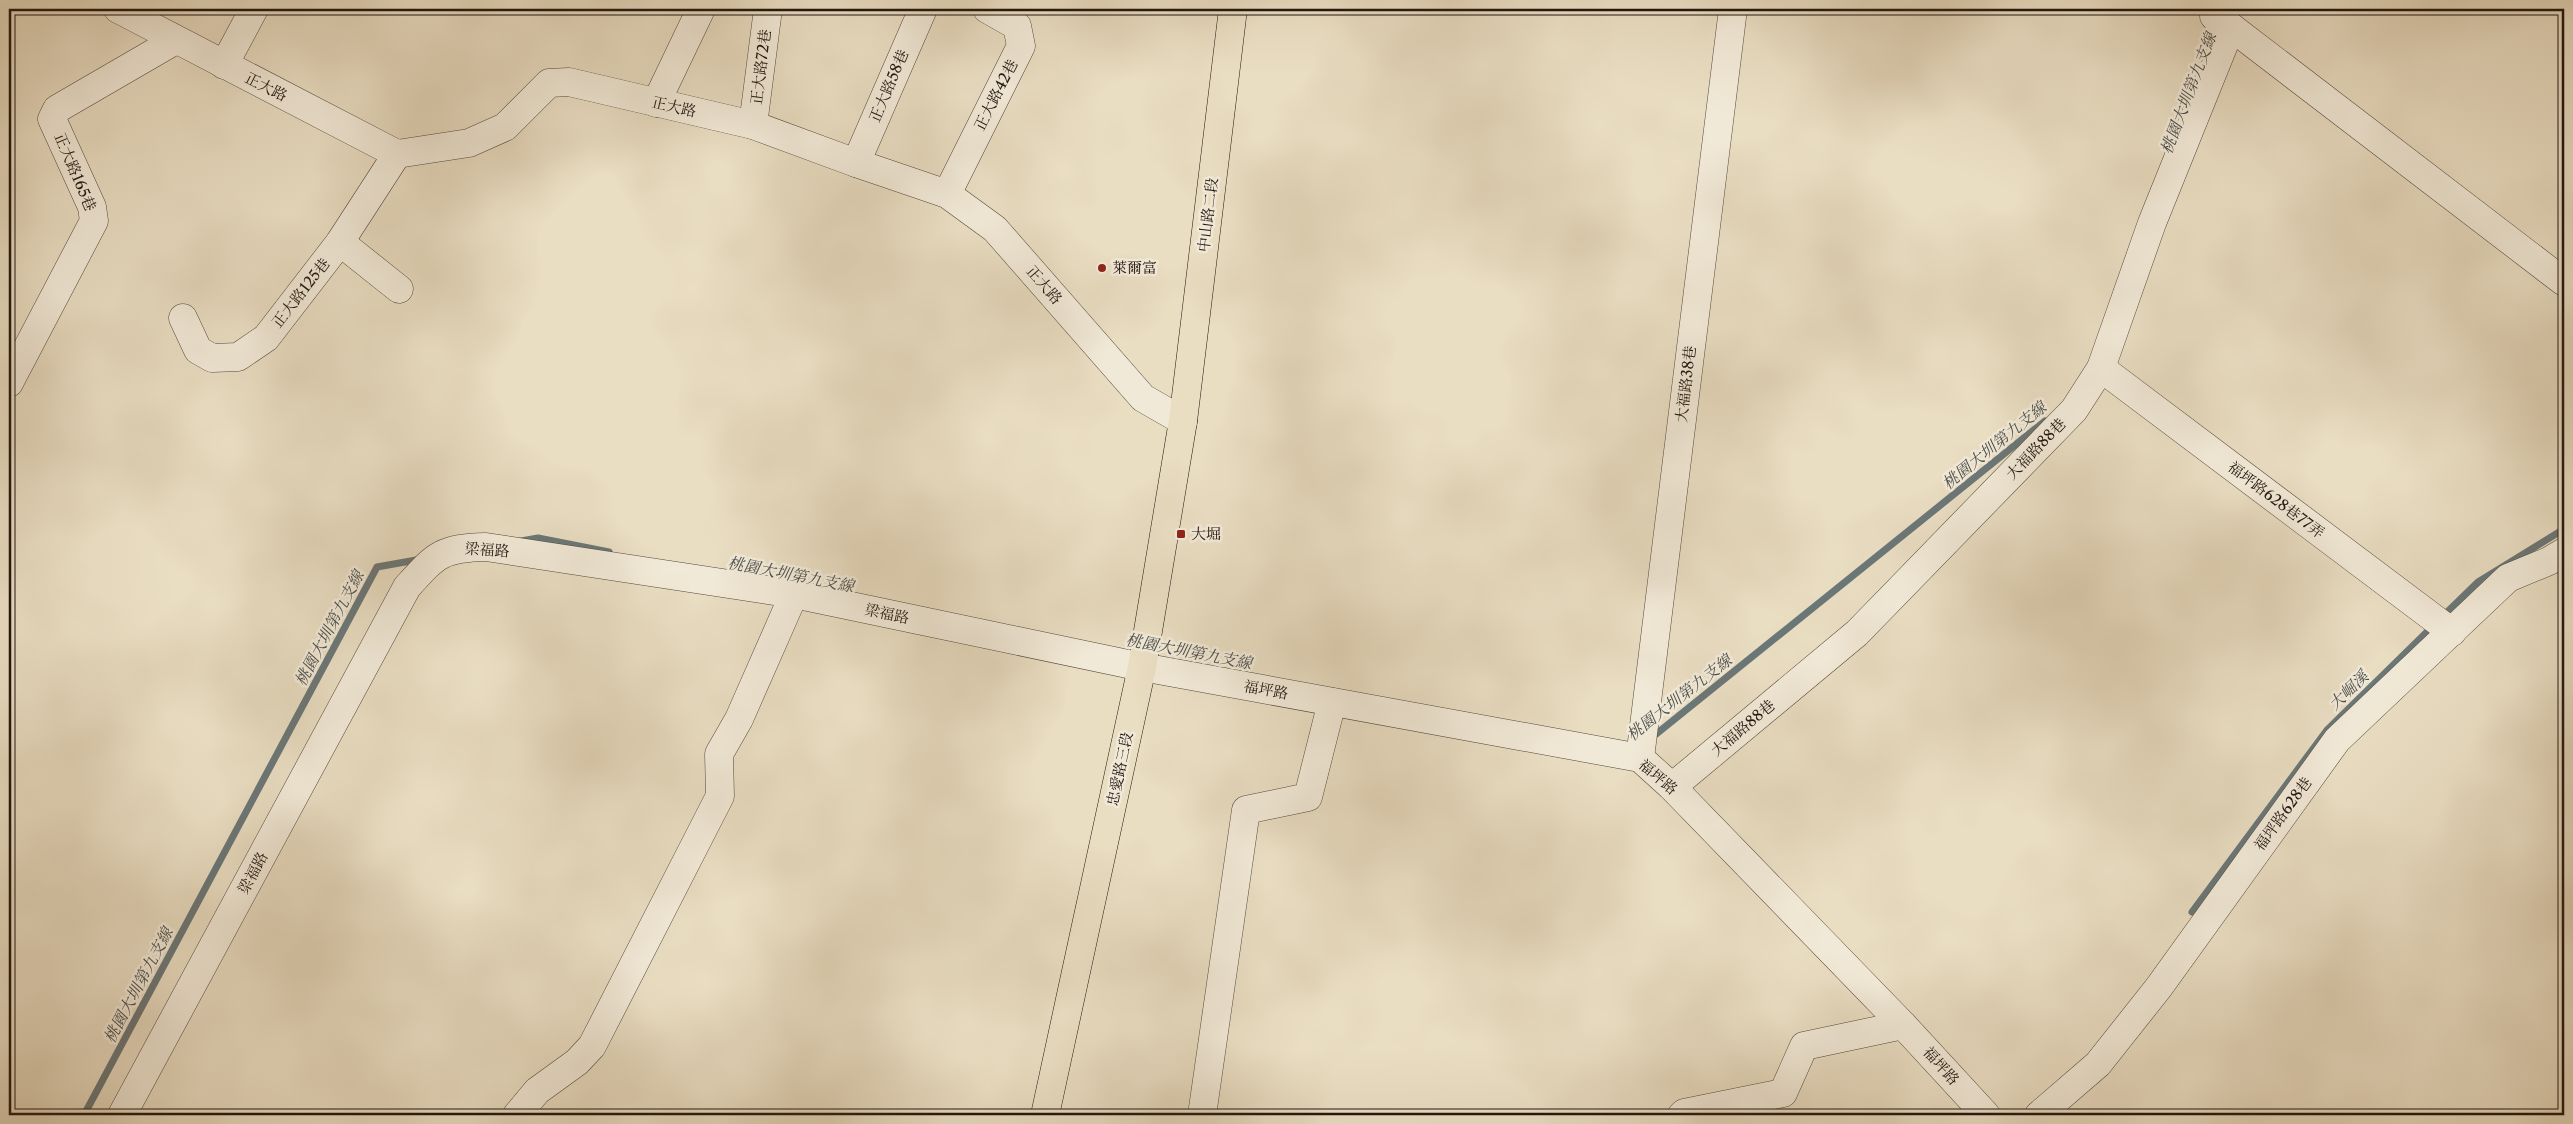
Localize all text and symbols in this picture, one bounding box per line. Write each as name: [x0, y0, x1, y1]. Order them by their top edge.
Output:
street label: 正大路72巷: [746, 28, 775, 106]
water label: 桃園大圳第九支線: [2156, 28, 2221, 156]
street label: 正大路58巷: [865, 47, 912, 125]
street label: 正大路42巷: [970, 56, 1022, 134]
street label: 正大路: [242, 68, 291, 105]
street label: 正大路: [650, 92, 698, 121]
street label: 正大路165巷: [50, 130, 100, 214]
street label: 中山路二段: [1194, 177, 1222, 253]
street label: 正大路125巷: [268, 254, 334, 331]
place label: 萊爾富: [1112, 258, 1157, 277]
street label: 正大路: [1022, 261, 1066, 308]
marker: 萊爾富: [1096, 262, 1108, 274]
street label: 大福路38巷: [1671, 344, 1700, 423]
water label: 桃園大圳第九支線: [1938, 396, 2052, 493]
street label: 大福路88巷: [2002, 414, 2069, 483]
street label: 福坪路628巷77弄: [2224, 457, 2328, 542]
place label: 大堀: [1191, 524, 1221, 543]
marker: 大堀: [1175, 528, 1187, 540]
street label: 梁福路: [464, 538, 510, 561]
water label: 桃園大圳第九支線: [726, 552, 858, 596]
water label: 桃園大圳第九支線: [290, 565, 369, 689]
street label: 梁福路: [863, 600, 911, 627]
water label: 桃園大圳第九支線: [1124, 629, 1256, 673]
water label: 桃園大圳第九支線: [1622, 648, 1737, 744]
water label: 大崛溪: [2324, 665, 2374, 714]
street label: 福坪路: [1242, 676, 1290, 703]
street label: 大福路88巷: [1707, 695, 1779, 760]
street label: 忠愛路三段: [1102, 730, 1137, 808]
street label: 福坪路: [1635, 755, 1682, 798]
street label: 福坪路628巷: [2250, 773, 2316, 854]
street label: 梁福路: [234, 848, 272, 897]
water label: 桃園大圳第九支線: [99, 922, 178, 1046]
street label: 福坪路: [1919, 1043, 1963, 1089]

